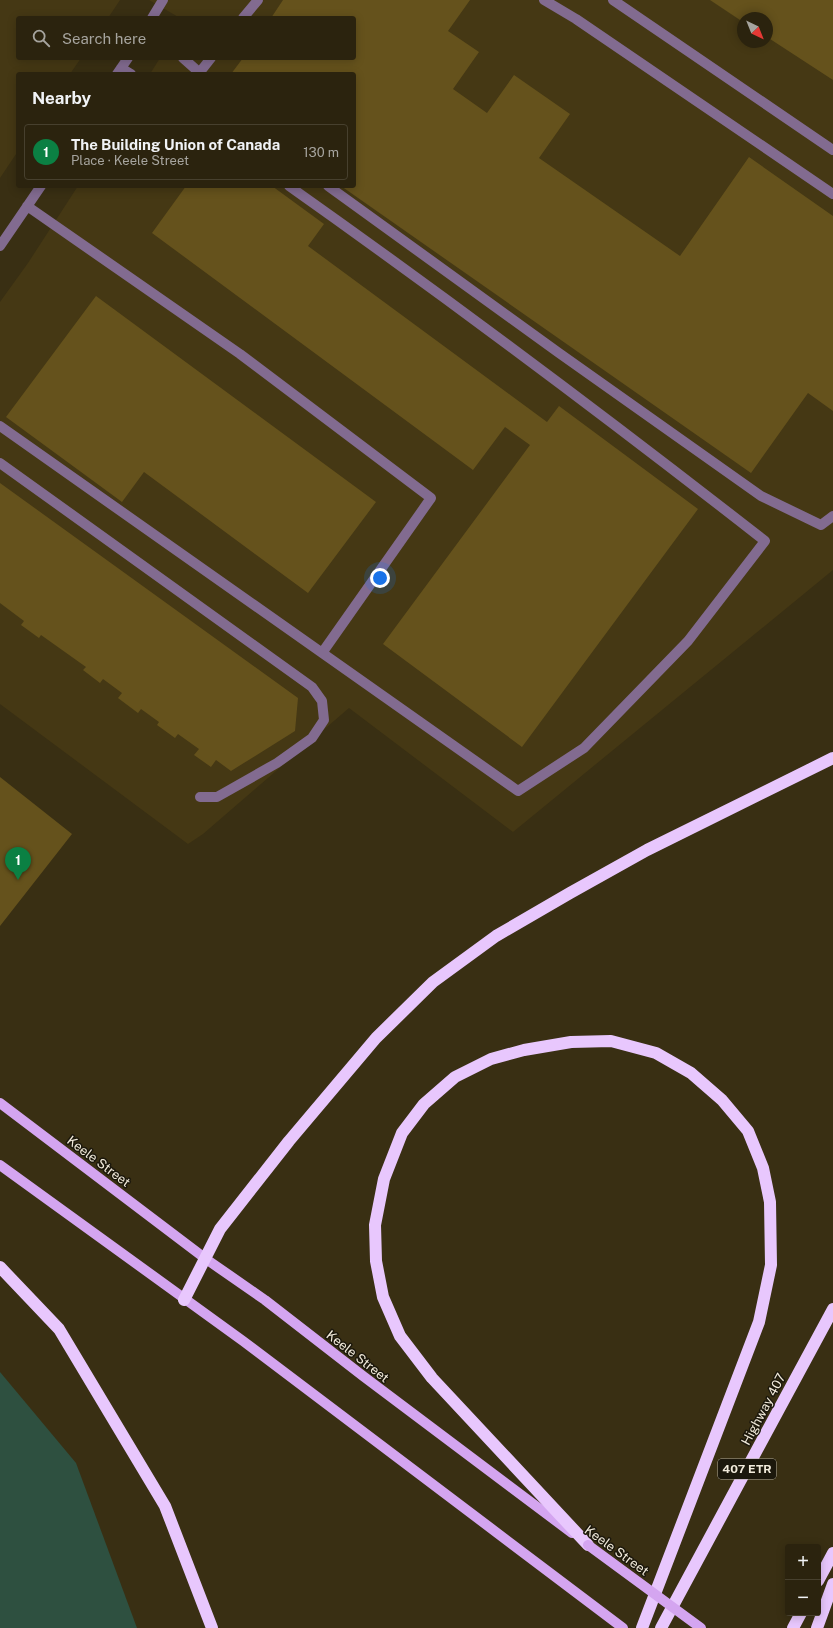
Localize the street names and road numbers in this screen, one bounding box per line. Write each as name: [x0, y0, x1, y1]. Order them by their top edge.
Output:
street label: Keele Street: [64, 1133, 133, 1190]
street label: Keele Street: [323, 1327, 392, 1385]
street label: Highway 407: [738, 1371, 789, 1448]
road number: 407 ETR: [718, 1459, 776, 1479]
street label: Keele Street: [582, 1522, 652, 1579]

